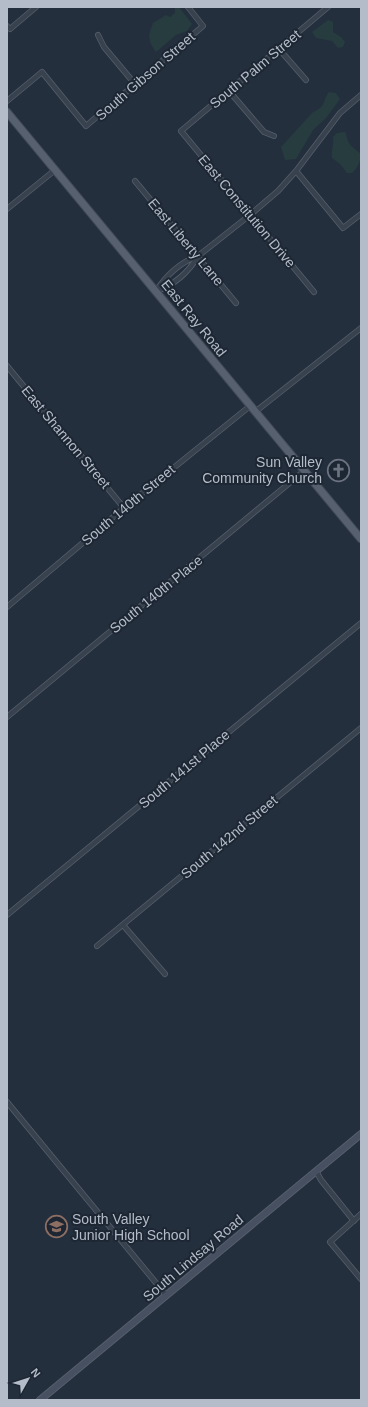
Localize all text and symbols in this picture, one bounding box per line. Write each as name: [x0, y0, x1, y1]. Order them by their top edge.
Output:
street label: South Palm Street: [206, 26, 304, 112]
street label: South Gibson Street: [92, 29, 198, 123]
street label: East Constitution Drive: [195, 151, 299, 271]
street label: East Liberty Lane: [145, 195, 227, 289]
street label: East Ray Road: [158, 276, 230, 360]
street label: East Shannon Street: [18, 382, 114, 492]
place label: Sun Valley Community Church: [202, 454, 322, 486]
church icon: Sun Valley Community Church: [325, 457, 351, 483]
street label: South 140th Street: [78, 461, 178, 549]
street label: South 140th Place: [107, 552, 206, 636]
street label: South 141st Place: [135, 726, 233, 812]
street label: South 142nd Street: [178, 792, 280, 882]
place label: South Valley Junior High School: [72, 1211, 190, 1243]
street label: South Lindsay Road: [140, 1211, 246, 1305]
school or university icon: South Valley Junior High School: [43, 1214, 69, 1240]
north arrow: [8, 1359, 48, 1399]
text: N: [29, 1366, 43, 1380]

